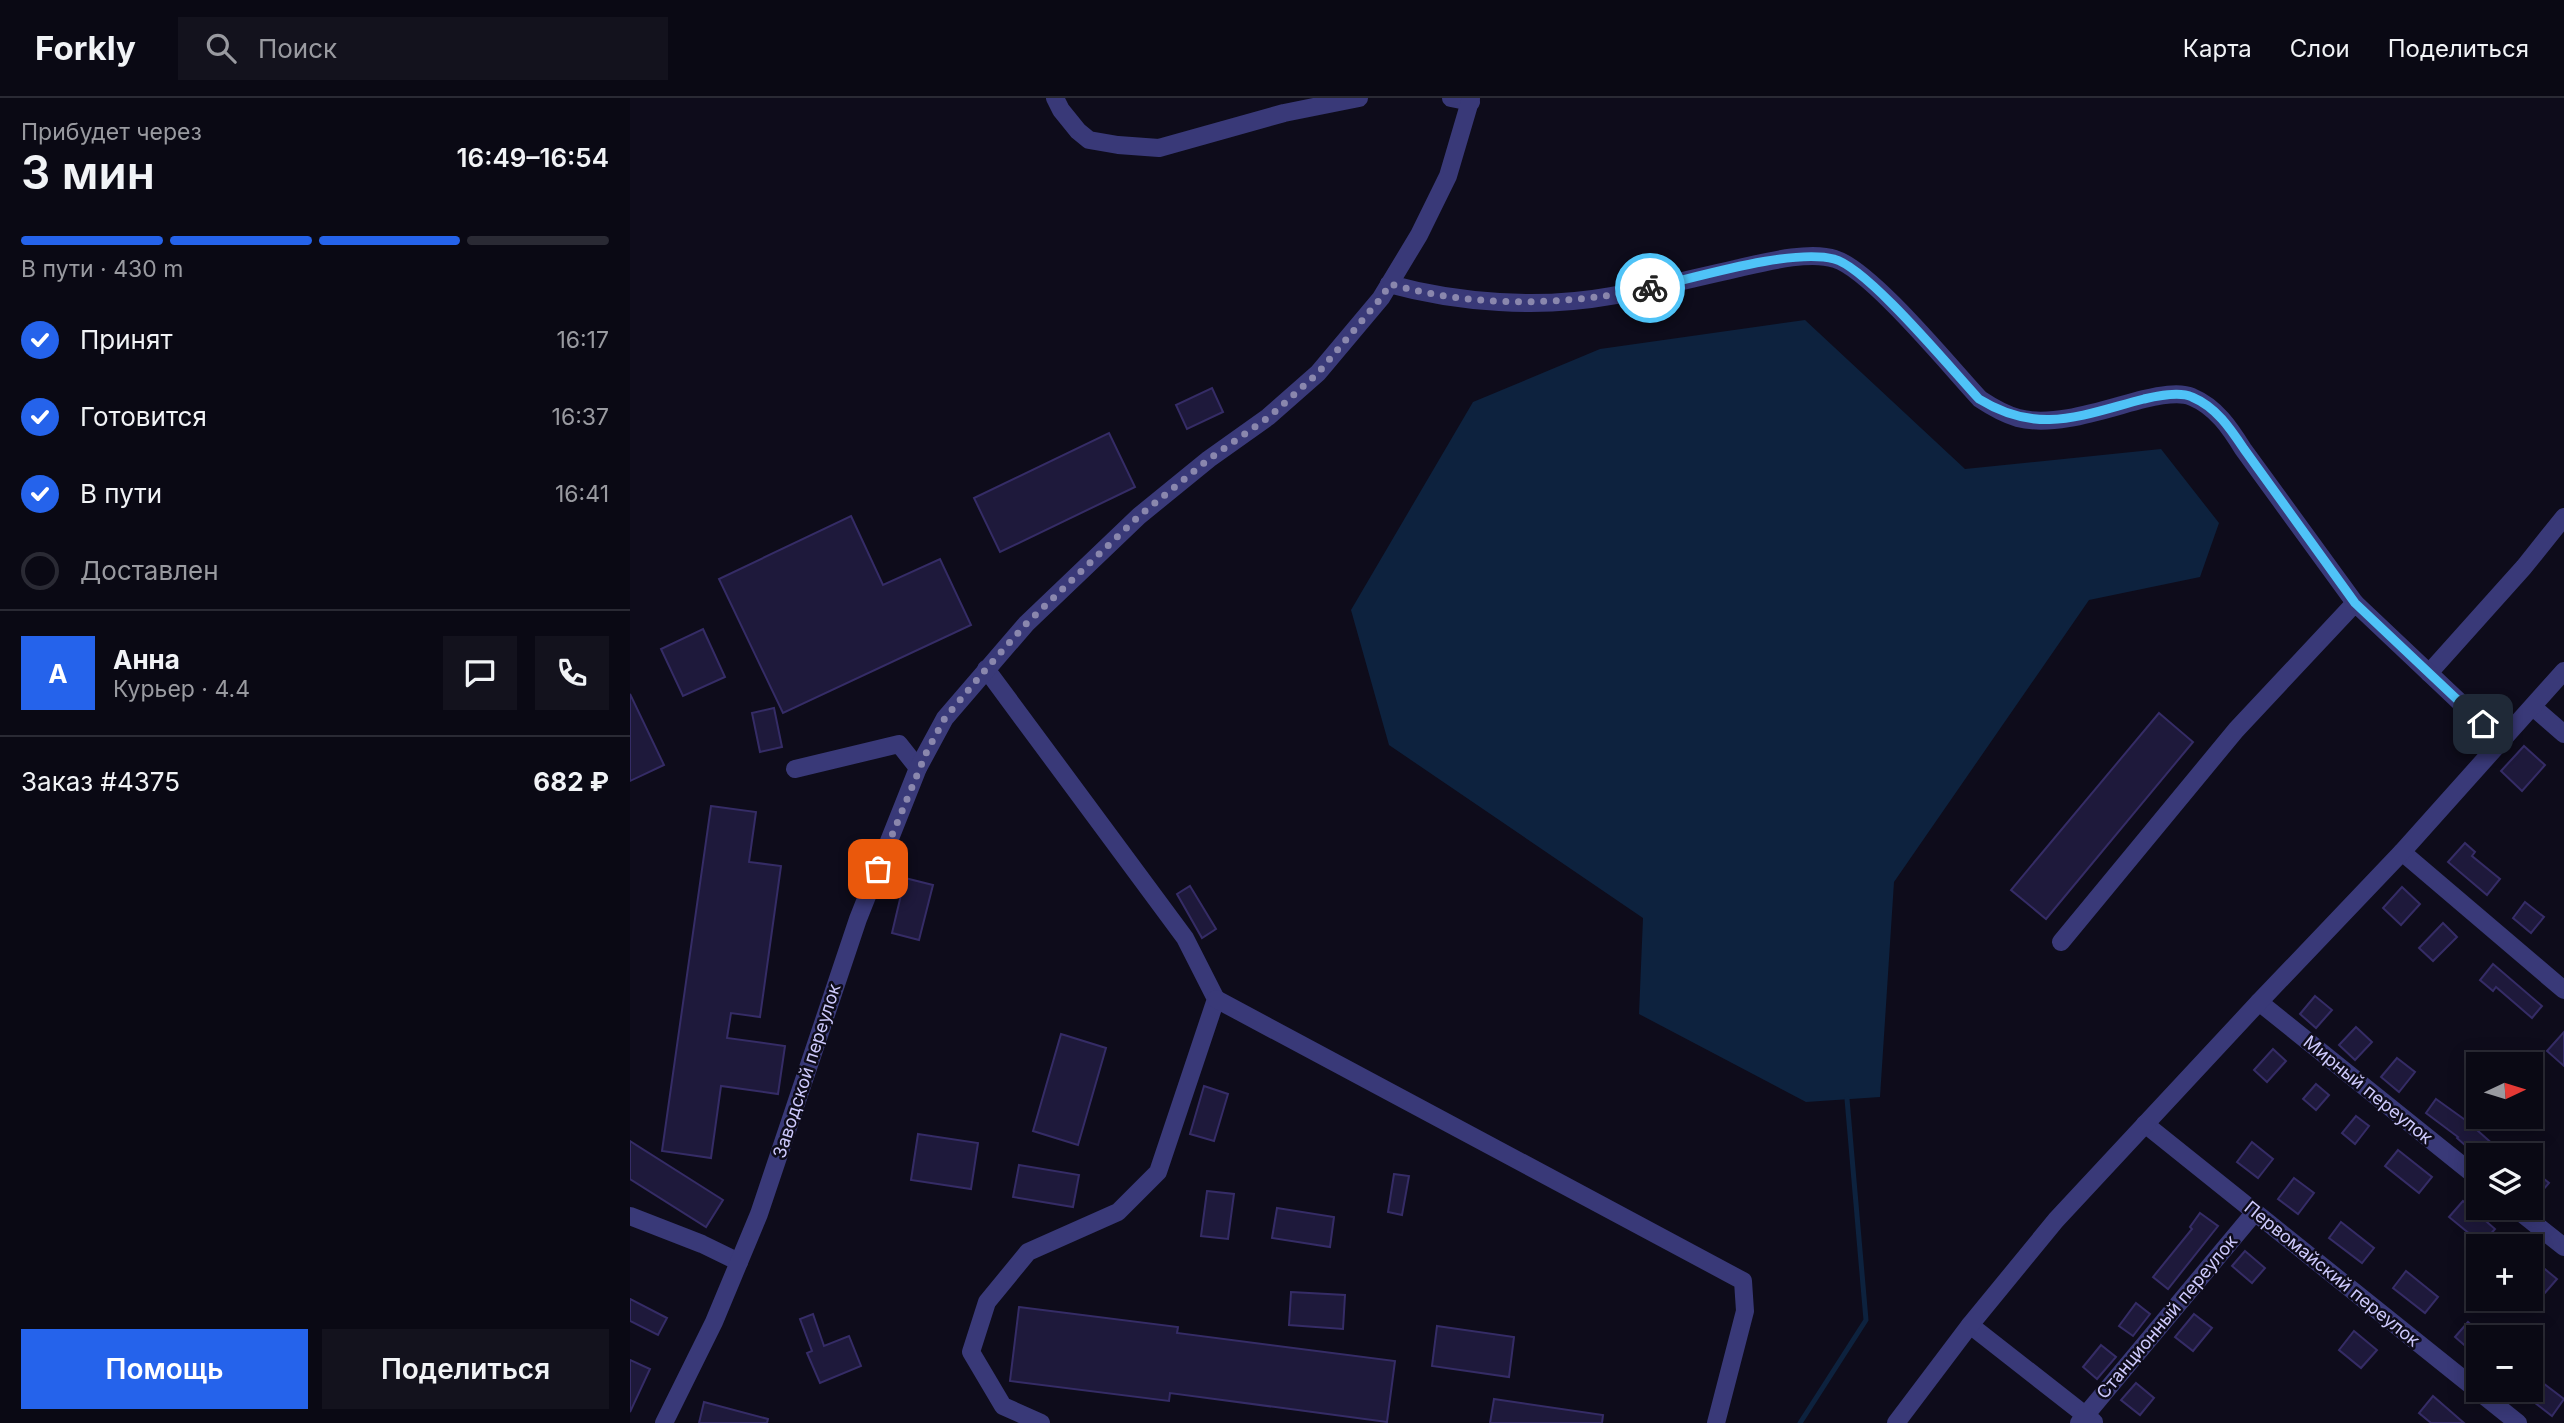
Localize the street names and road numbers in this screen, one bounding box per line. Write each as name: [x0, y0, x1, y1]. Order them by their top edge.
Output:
street label: Заводской переулок: [768, 981, 845, 1161]
street label: Мирный переулок: [2300, 1031, 2437, 1148]
street label: Первомайский переулок: [2240, 1196, 2424, 1351]
street label: Станционный переулок: [2092, 1230, 2241, 1403]

